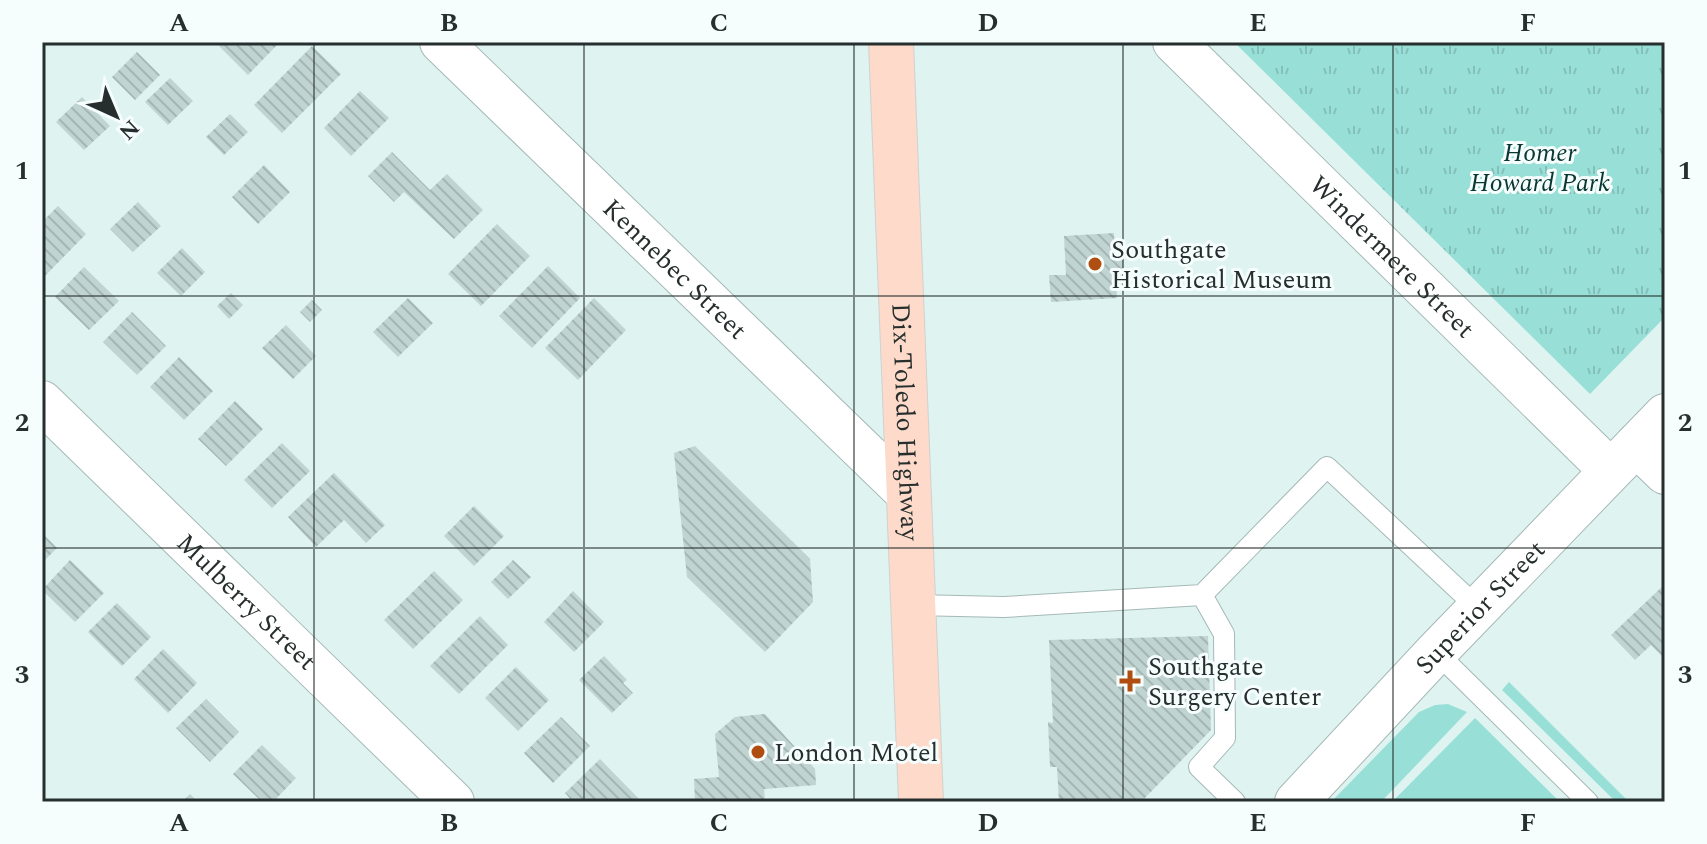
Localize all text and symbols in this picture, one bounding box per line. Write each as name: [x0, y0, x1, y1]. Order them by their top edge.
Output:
text: A: [169, 3, 189, 43]
text: B: [440, 3, 458, 43]
text: C: [710, 3, 728, 43]
text: D: [978, 3, 998, 43]
text: E: [1249, 3, 1267, 43]
text: F: [1520, 3, 1536, 43]
north arrow: [76, 76, 156, 156]
text: N: [111, 111, 147, 147]
park label: Homer Howard Park: [1470, 133, 1610, 203]
text: 1: [15, 151, 29, 191]
text: 1: [1678, 151, 1692, 191]
street label: Windermere Street: [1300, 166, 1484, 348]
street label: Kennebec Street: [593, 190, 756, 349]
place label: Southgate Historical Museum: [1111, 230, 1332, 300]
marker: Southgate Historical Museum: [1086, 255, 1104, 273]
street label: Dix-Toledo Highway: [880, 302, 930, 543]
text: 2: [15, 403, 29, 443]
text: 2: [1678, 403, 1692, 443]
street label: Mulberry Street: [167, 524, 326, 680]
street label: Superior Street: [1406, 531, 1555, 684]
place label: Southgate Surgery Center: [1148, 647, 1321, 717]
text: 3: [15, 655, 29, 695]
text: 3: [1678, 655, 1692, 695]
marker: Southgate Surgery Center: [1119, 670, 1141, 692]
place label: London Motel: [774, 733, 938, 773]
marker: London Motel: [749, 743, 767, 761]
text: A: [169, 803, 189, 843]
text: B: [440, 803, 458, 843]
text: C: [710, 803, 728, 843]
text: D: [978, 803, 998, 843]
text: E: [1249, 803, 1267, 843]
text: F: [1520, 803, 1536, 843]

